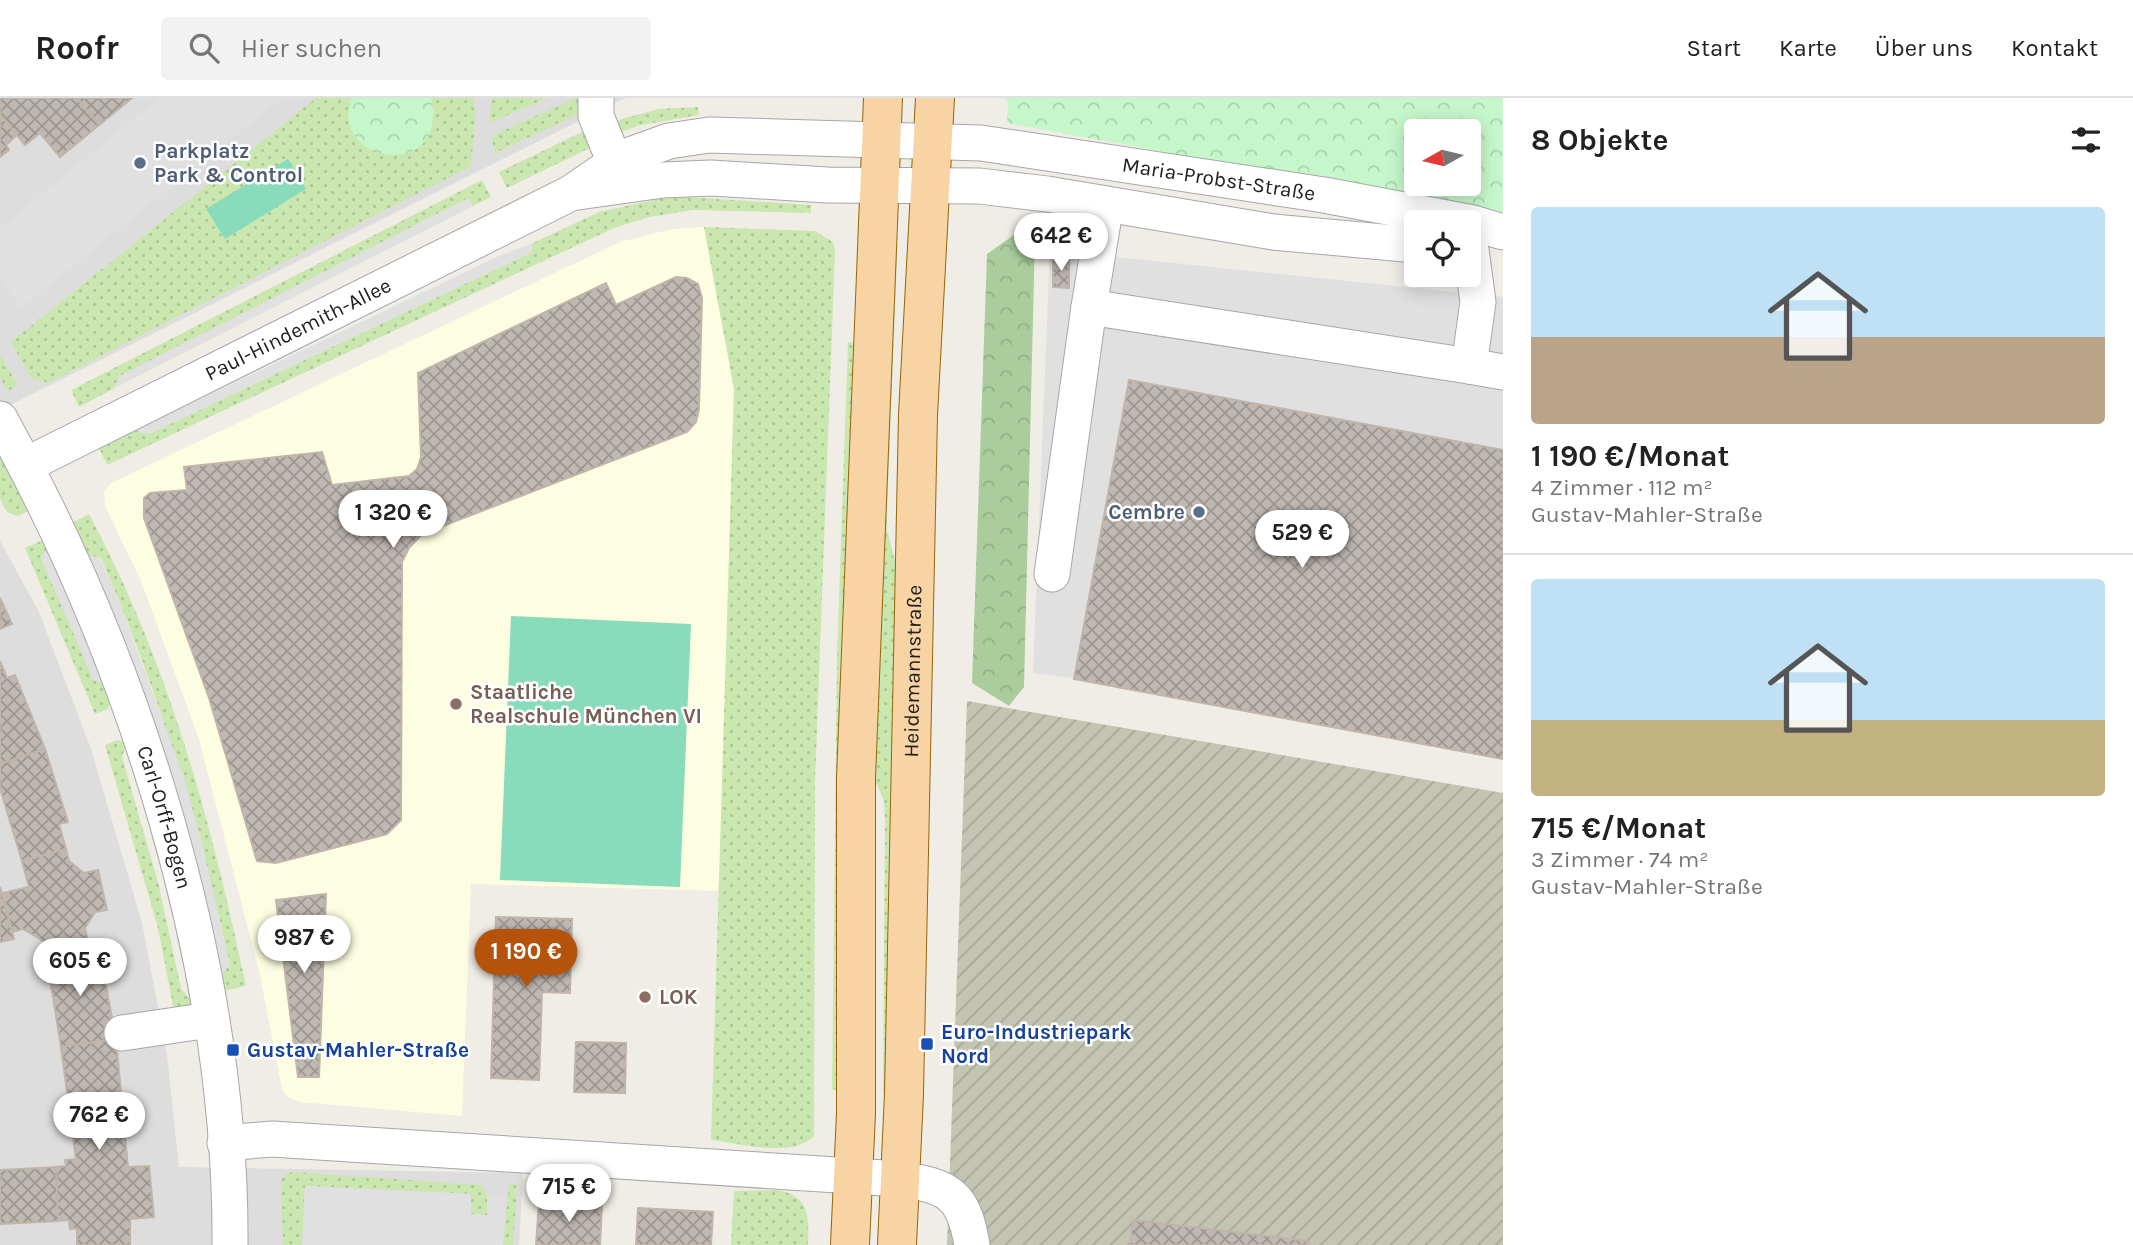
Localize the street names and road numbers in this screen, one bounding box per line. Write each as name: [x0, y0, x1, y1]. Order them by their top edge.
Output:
street label: Maria-Probst-Straße: [1121, 153, 1317, 206]
street label: Paul-Hindemith-Allee: [201, 273, 395, 386]
street label: Heidemannstraße: [899, 585, 926, 758]
street label: Carl-Orff-Bogen: [132, 743, 197, 891]

